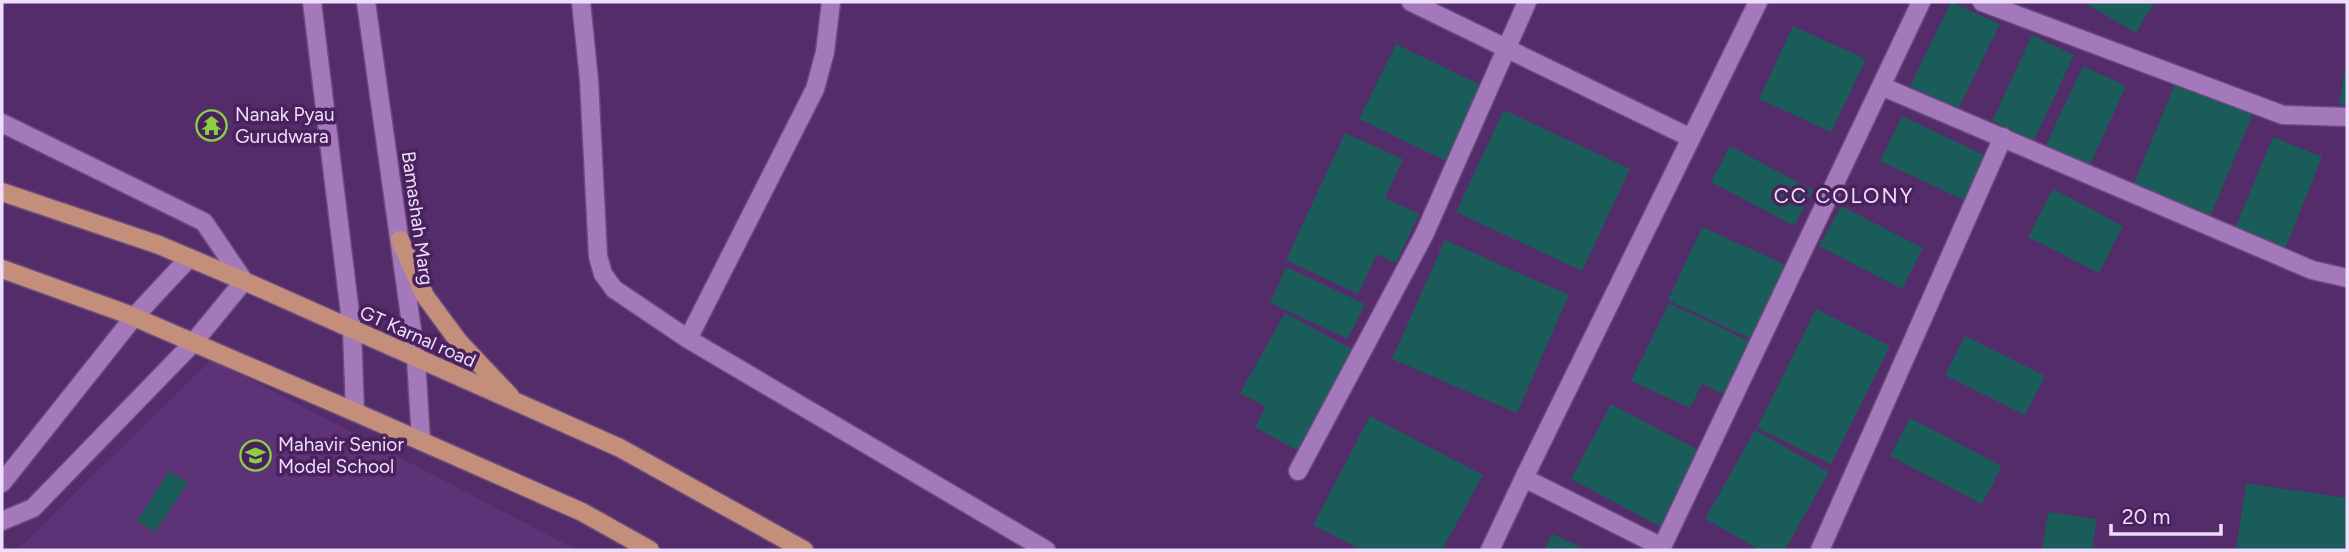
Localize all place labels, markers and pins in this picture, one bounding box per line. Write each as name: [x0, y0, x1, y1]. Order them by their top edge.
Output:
place label: Nanak Pyau Gurudwara: [235, 103, 335, 148]
temple icon: Nanak Pyau Gurudwara: [195, 108, 229, 142]
place label: Mahavir Senior Model School: [278, 433, 404, 478]
school or university icon: Mahavir Senior Model School: [238, 438, 272, 472]

